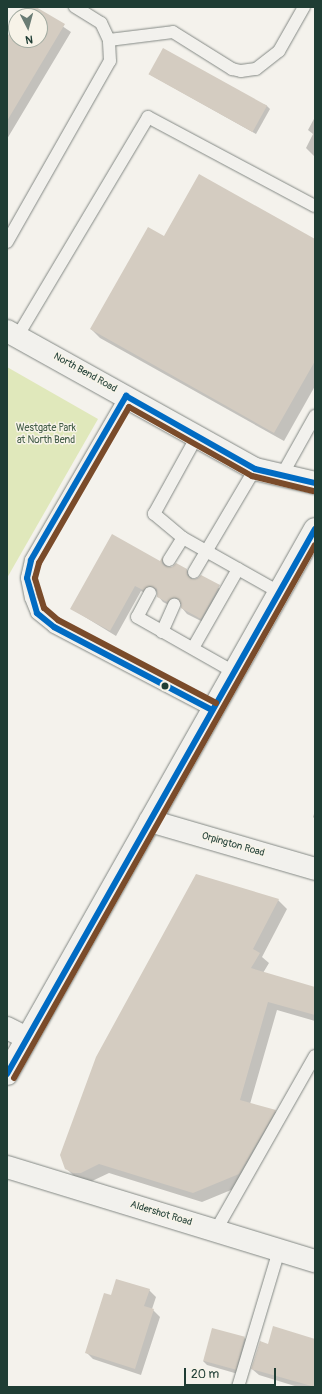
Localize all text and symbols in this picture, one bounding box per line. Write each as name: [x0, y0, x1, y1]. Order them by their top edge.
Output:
north arrow: [8, 8, 48, 48]
text: N: [25, 33, 34, 46]
street label: North Bend Road: [51, 351, 119, 395]
park label: Westgate Park at North Bend: [16, 422, 76, 446]
unlabelled marker: [160, 681, 170, 691]
street label: Orpington Road: [200, 830, 266, 860]
street label: Aldershot Road: [129, 1199, 193, 1229]
scale bar: [186, 1360, 278, 1386]
text: 20 m: [191, 1367, 219, 1382]

